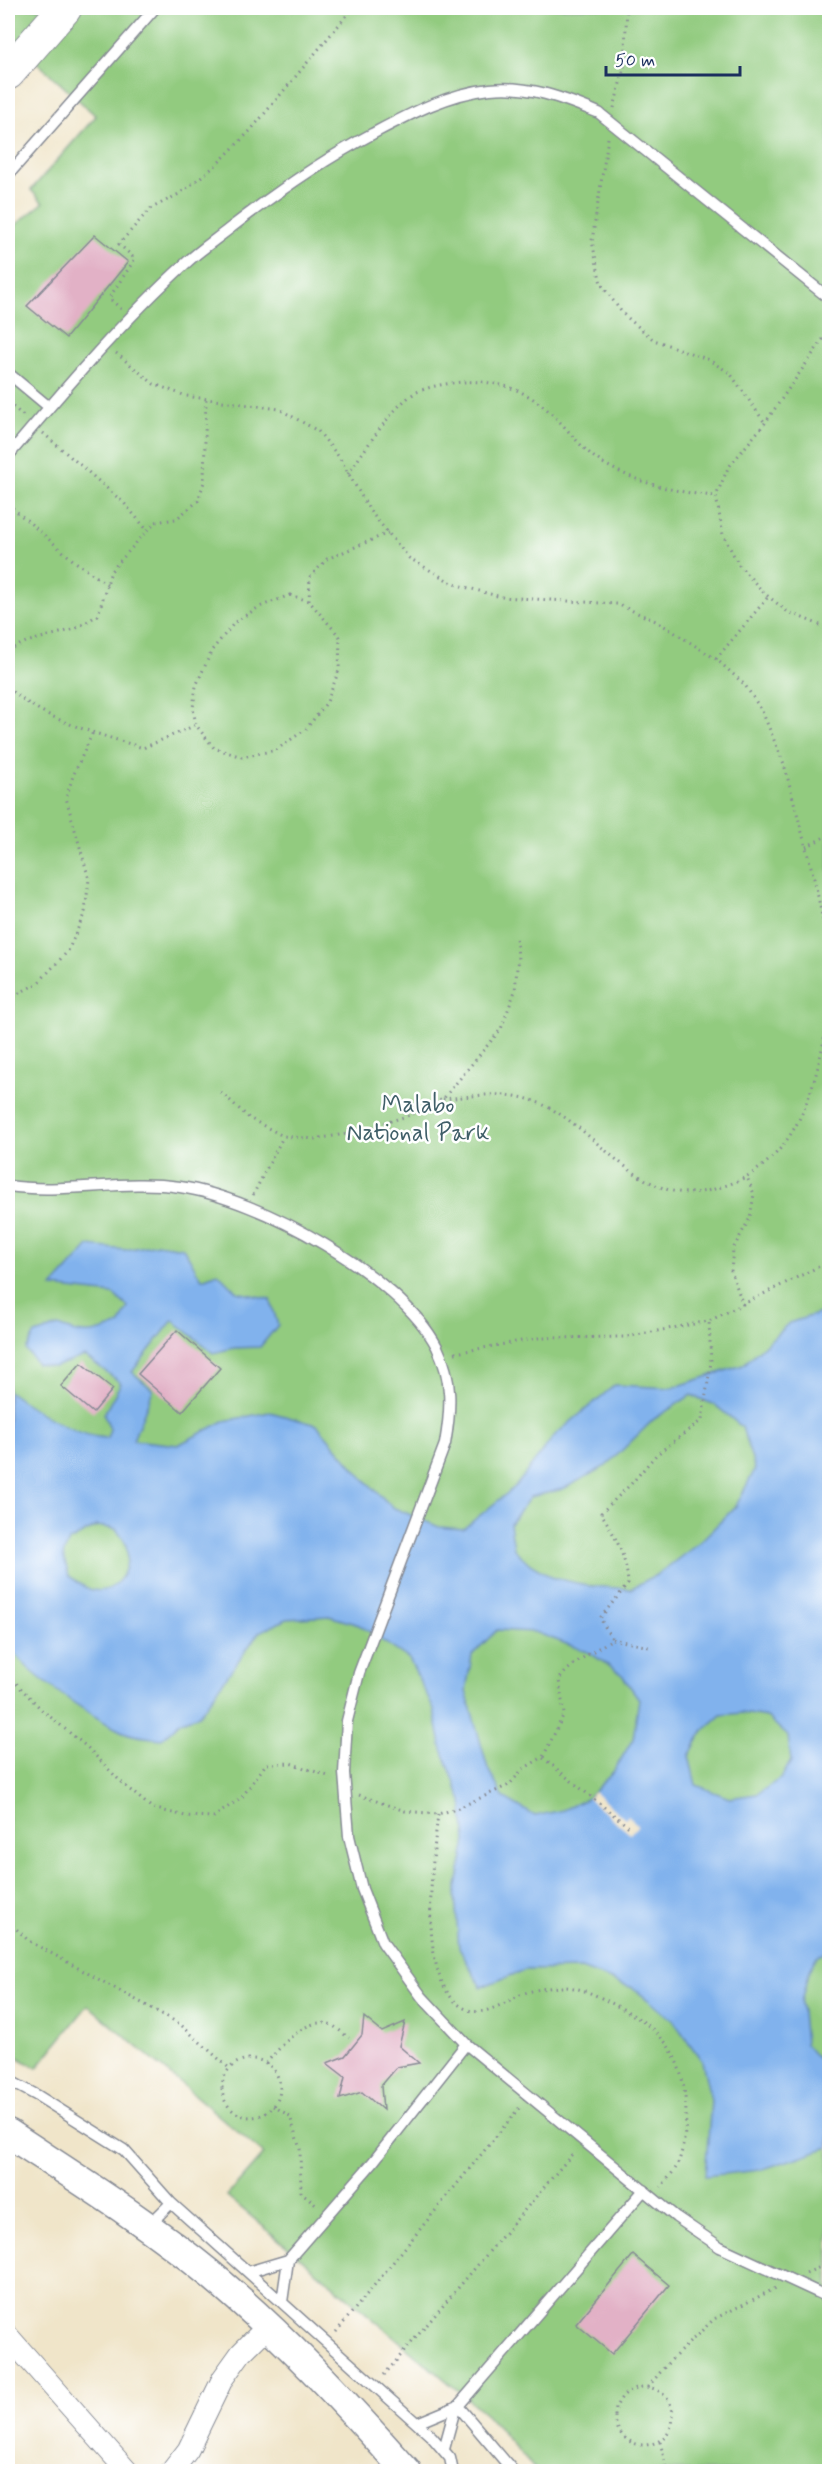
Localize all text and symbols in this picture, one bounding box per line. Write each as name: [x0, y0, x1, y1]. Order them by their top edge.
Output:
scale bar: [606, 39, 740, 77]
text: 50 m: [615, 49, 655, 73]
park label: Malabo National Park: [346, 1090, 490, 1149]

